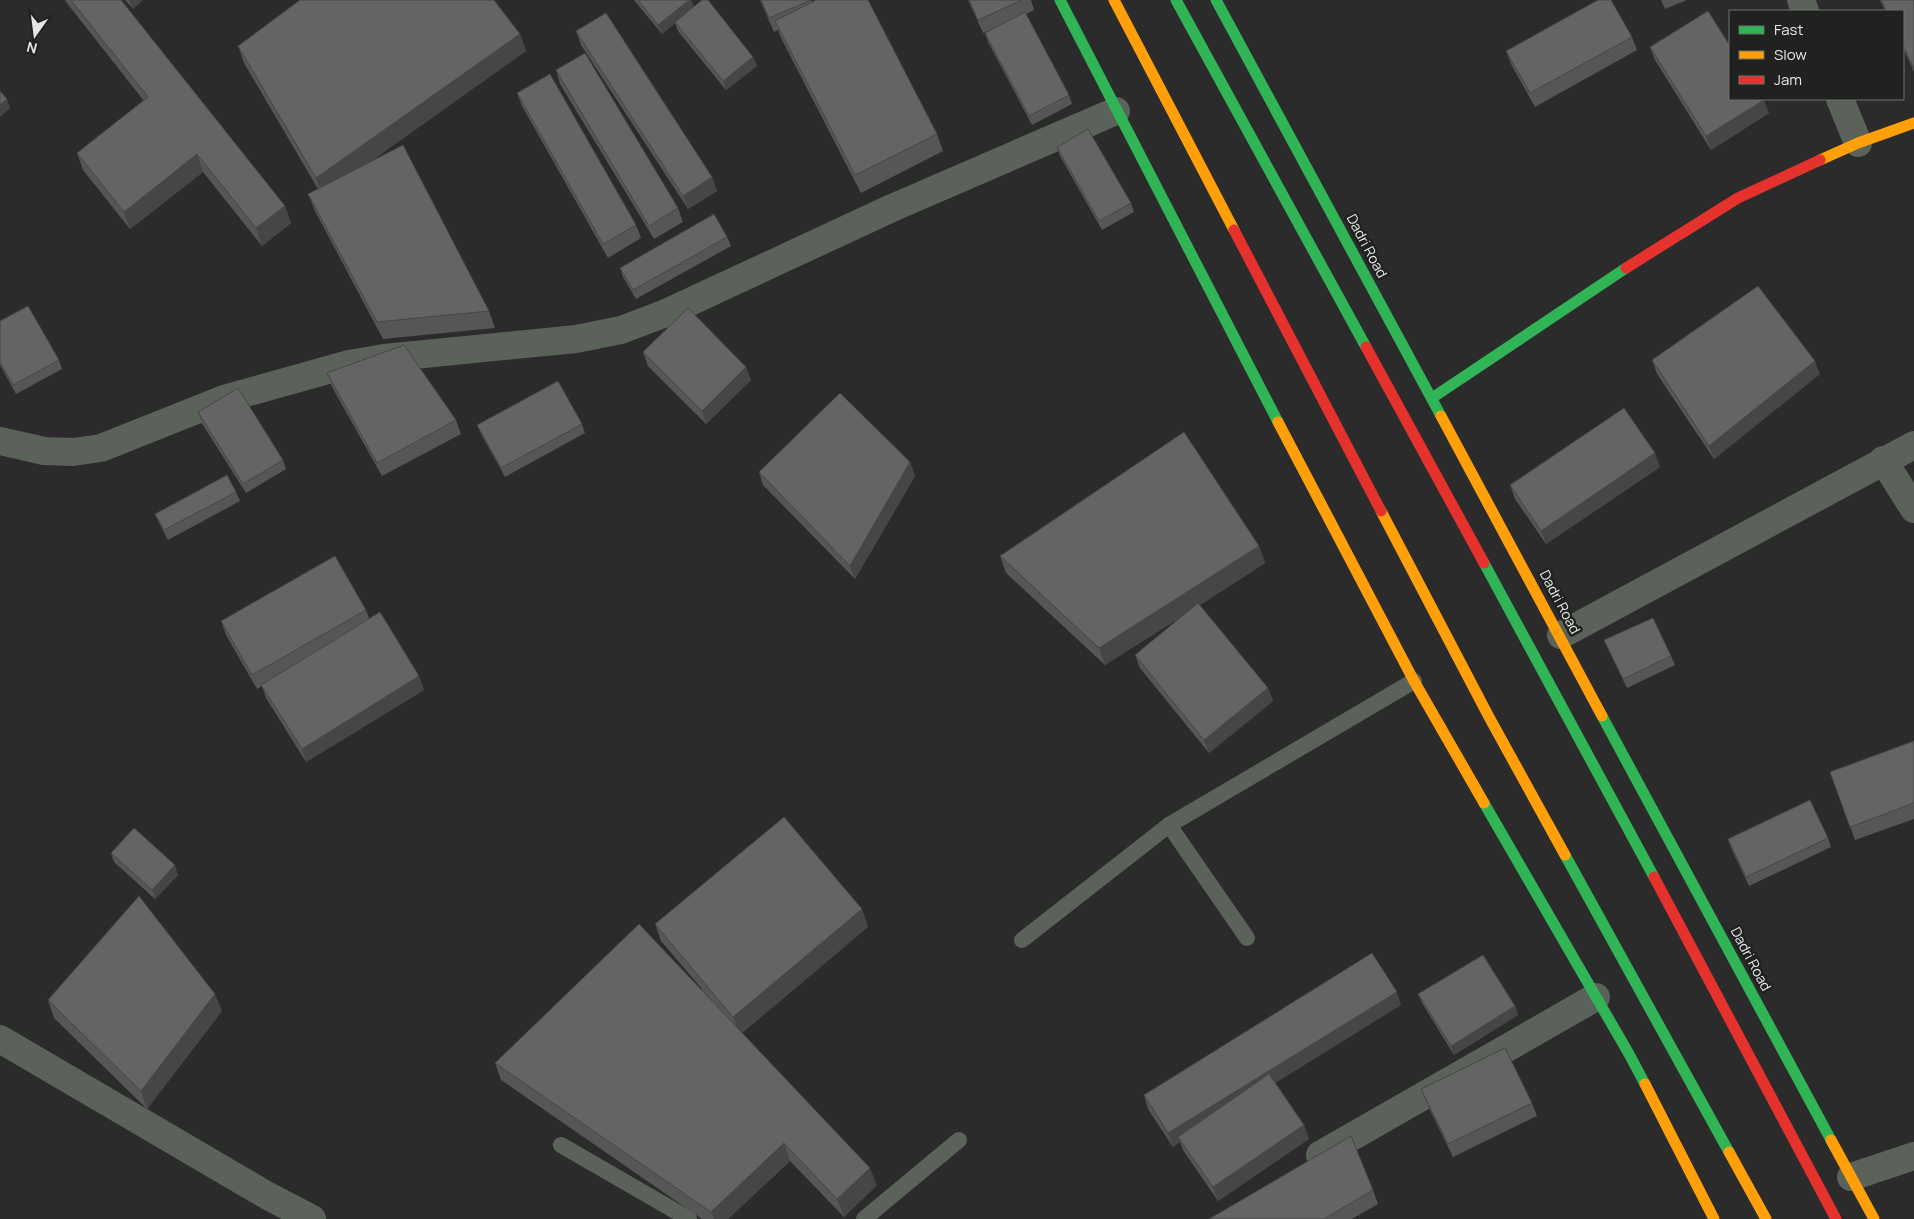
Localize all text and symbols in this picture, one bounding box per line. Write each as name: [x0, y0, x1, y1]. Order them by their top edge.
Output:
north arrow: [10, 10, 60, 60]
legend: [1729, 10, 1904, 100]
text: Fast: [1774, 19, 1803, 40]
text: N: [25, 38, 39, 59]
text: Slow: [1774, 44, 1807, 65]
text: Jam: [1774, 69, 1802, 90]
street label: Dadri Road: [1343, 210, 1392, 281]
street label: Dadri Road: [1536, 566, 1585, 637]
street label: Dadri Road: [1727, 923, 1776, 994]

